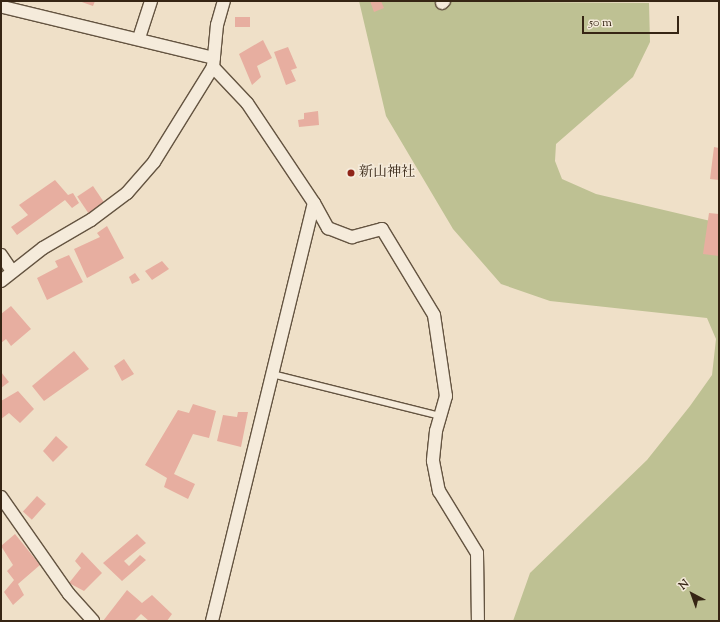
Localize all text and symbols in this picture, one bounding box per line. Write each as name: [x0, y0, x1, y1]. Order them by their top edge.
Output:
scale bar: [584, 8, 681, 34]
text: 50 m: [589, 14, 612, 32]
place label: 新山神社: [359, 165, 415, 181]
marker: 新山神社: [346, 168, 356, 178]
north arrow: [672, 574, 712, 614]
text: N: [676, 576, 693, 594]

